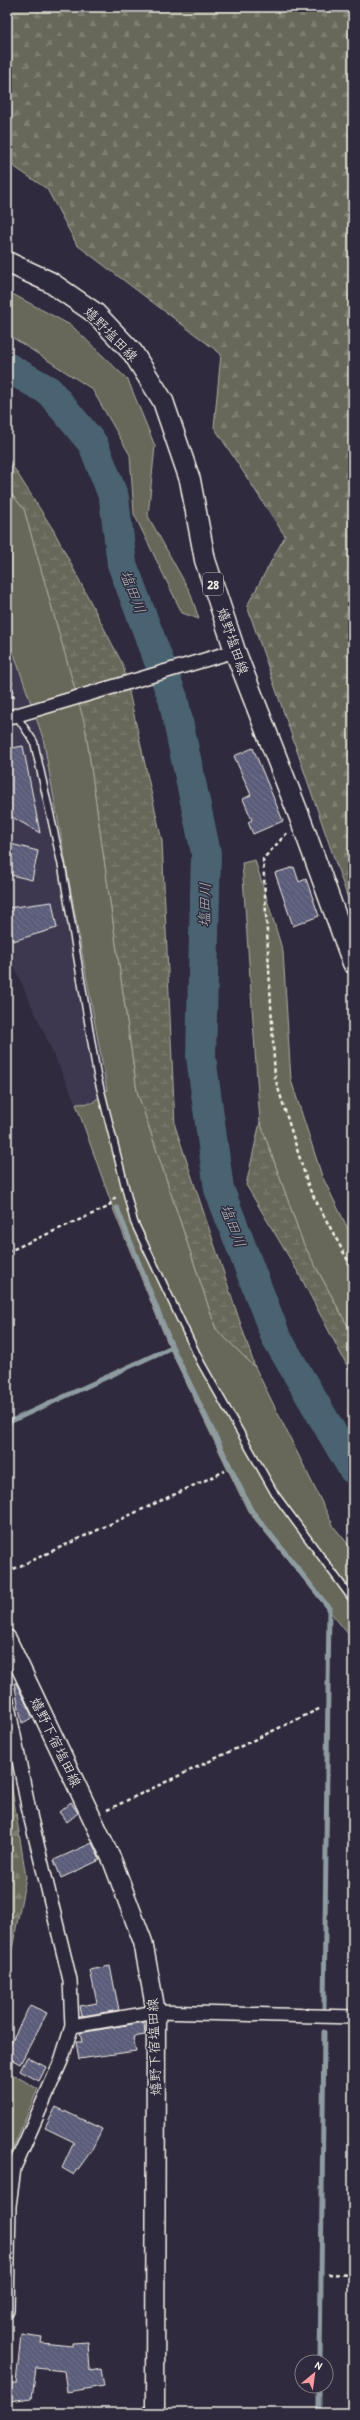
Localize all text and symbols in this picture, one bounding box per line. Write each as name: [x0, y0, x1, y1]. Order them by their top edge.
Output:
street label: 嬉野塩田線: [80, 302, 143, 365]
water label: 塩田川: [116, 567, 151, 617]
road number: 28: [203, 573, 223, 595]
street label: 嬉野塩田線: [213, 605, 254, 677]
water label: 塩田川: [194, 882, 215, 928]
water label: 塩田川: [216, 1201, 251, 1251]
street label: 嬉野下宿塩田線: [26, 1694, 86, 1790]
street label: 嬉野下宿塩田線: [142, 1998, 165, 2096]
north arrow: [294, 2354, 334, 2394]
text: N: [313, 2358, 325, 2373]

